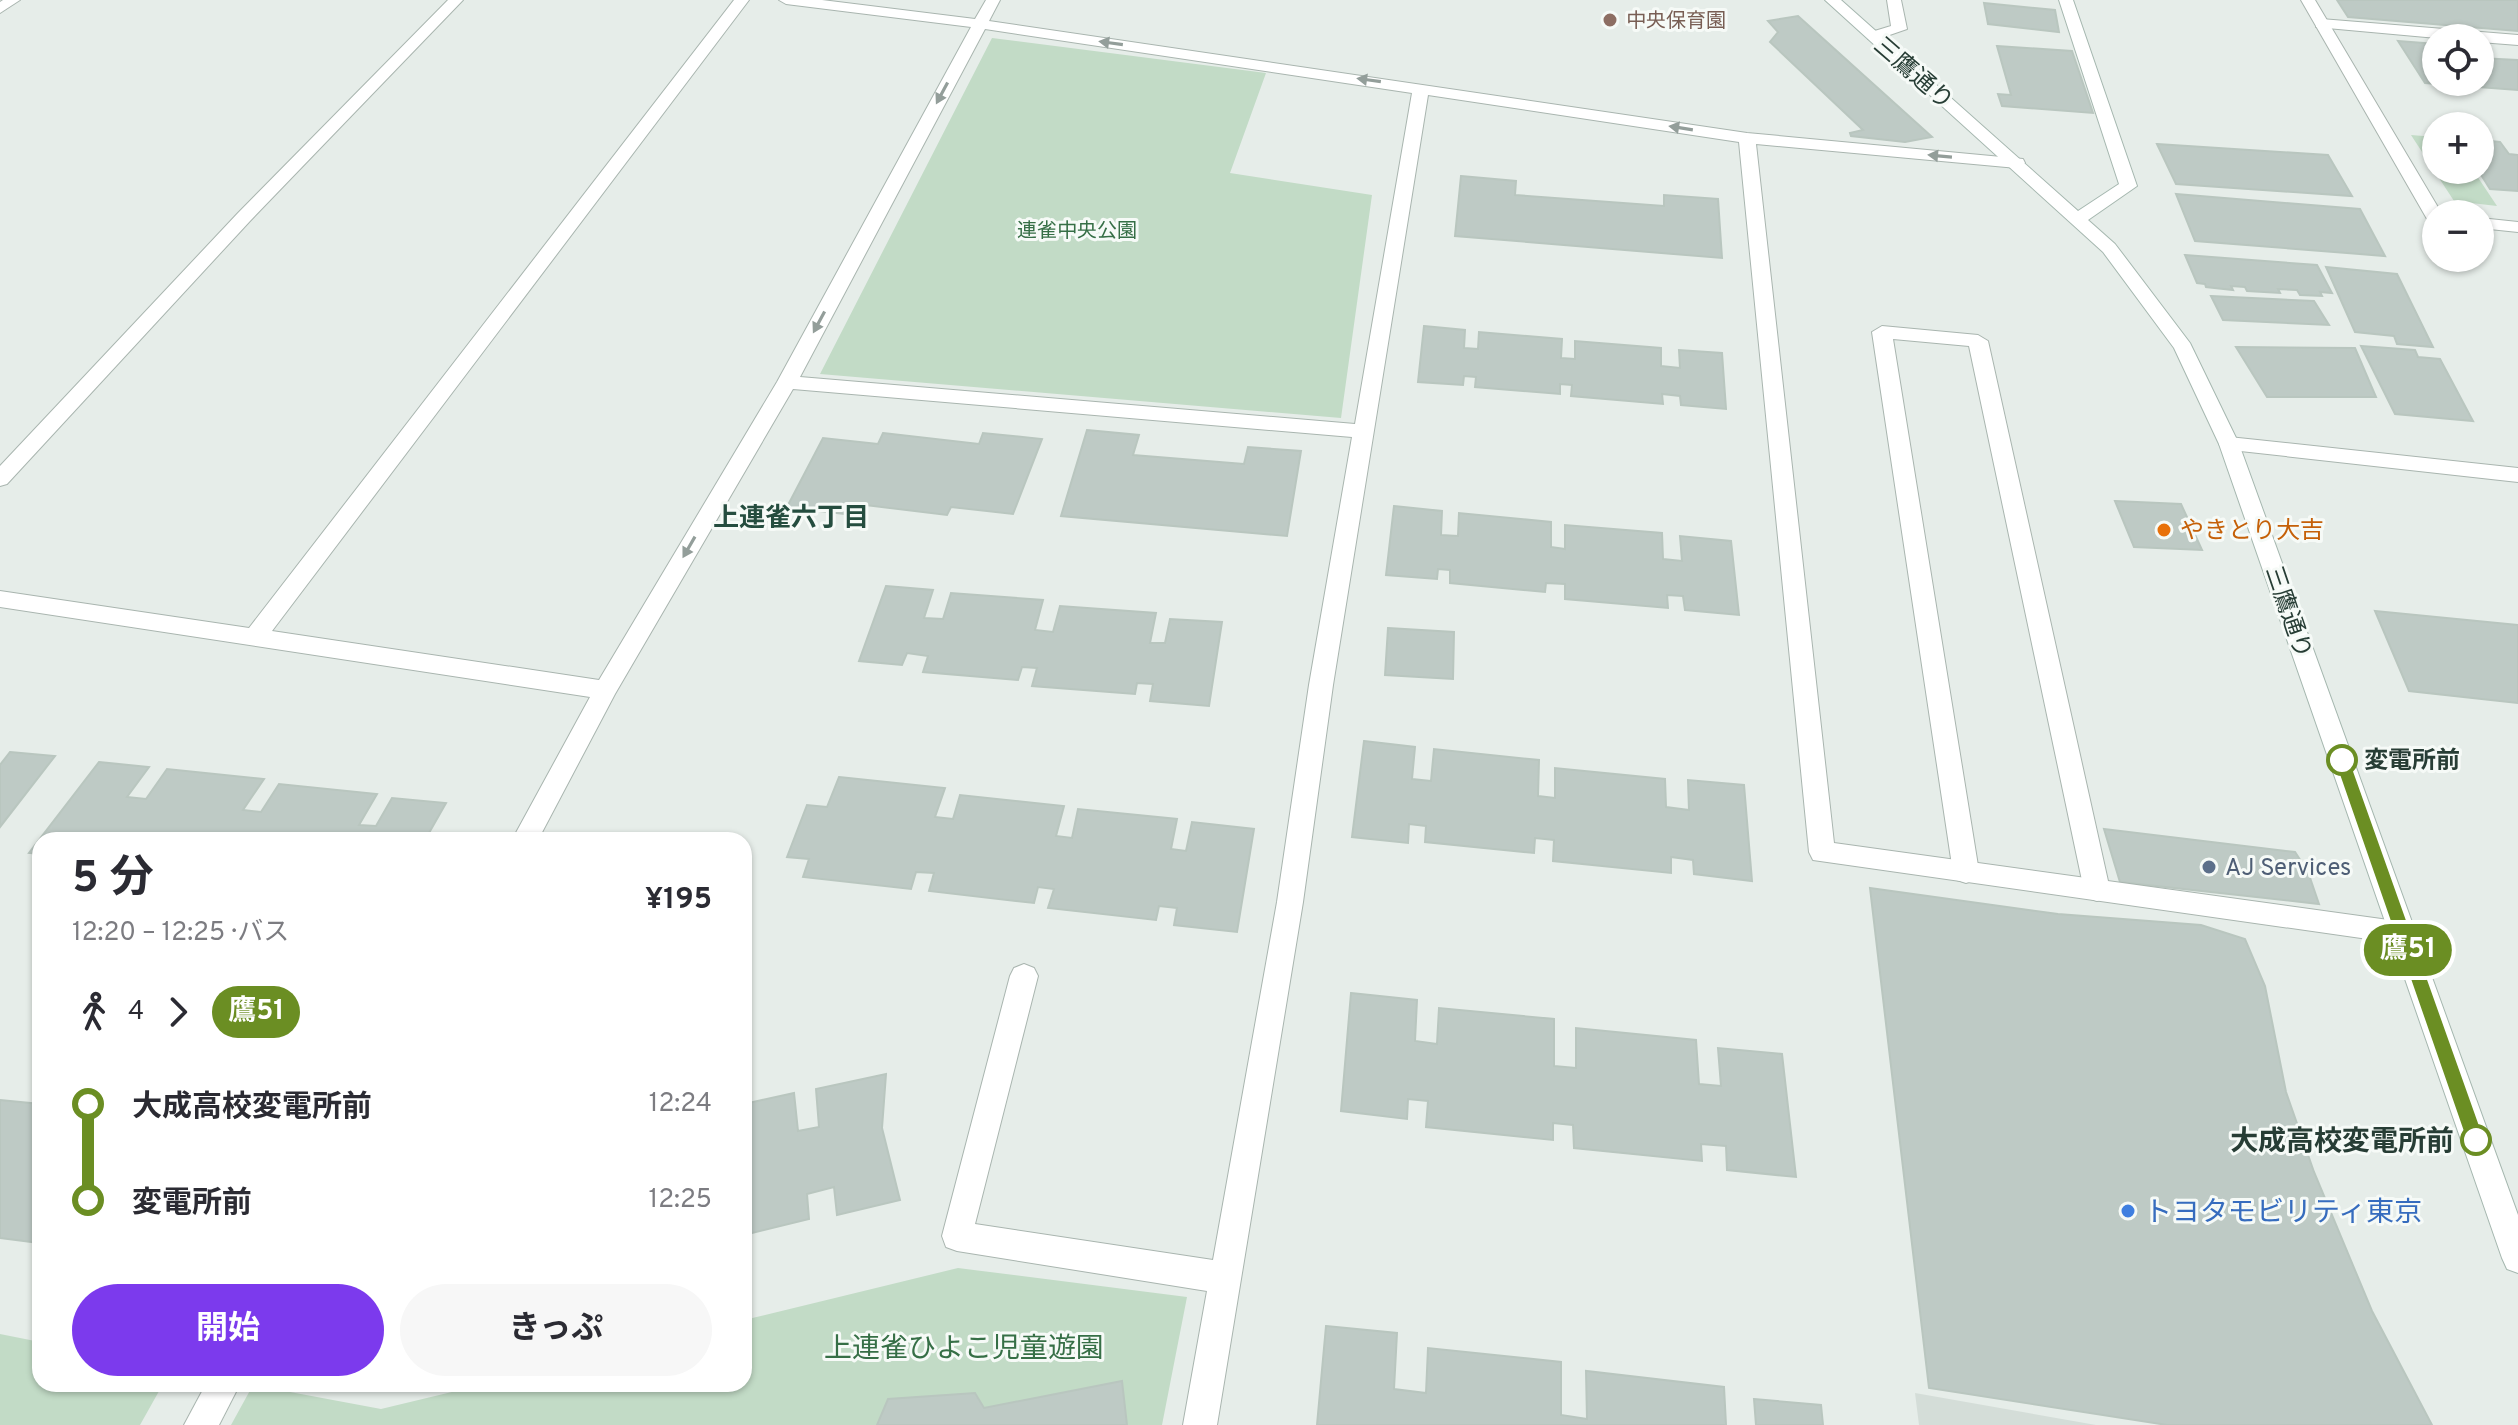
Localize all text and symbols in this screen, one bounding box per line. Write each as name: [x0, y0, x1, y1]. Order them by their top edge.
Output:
place label: 中央保育園: [1626, 9, 1726, 35]
marker: 中央保育園: [1601, 11, 1619, 29]
map controls: [2422, 24, 2494, 272]
button: locate: [2422, 24, 2494, 96]
street label: 三鷹通り: [1867, 32, 1959, 117]
one-way arrow: [1099, 36, 1124, 49]
one-way arrow: [1356, 73, 1381, 86]
one-way arrow: [936, 82, 950, 104]
button: +: [2422, 112, 2494, 184]
one-way arrow: [1668, 121, 1693, 134]
one-way arrow: [1927, 149, 1952, 162]
button: −: [2422, 200, 2494, 272]
park label: 連雀中央公園: [1017, 219, 1137, 245]
one-way arrow: [812, 311, 826, 333]
district label: 上連雀六丁目: [713, 503, 869, 536]
place label: やきとり大吉: [2180, 517, 2324, 547]
marker: やきとり大吉: [2155, 521, 2173, 539]
one-way arrow: [682, 536, 696, 558]
street label: 三鷹通り: [2257, 562, 2317, 663]
marker: 変電所前: [2327, 745, 2357, 775]
place label: 変電所前: [2364, 747, 2460, 777]
text: 5 分: [72, 852, 154, 908]
place label: AJ Services: [2225, 854, 2351, 884]
marker: AJ Services: [2200, 858, 2218, 876]
text: ¥195: [645, 882, 712, 919]
text: 12:20 – 12:25 · バス: [72, 917, 289, 950]
line badge: 鷹51: [2362, 924, 2454, 976]
text: 鷹51: [2380, 932, 2436, 968]
icon: walk: [72, 990, 116, 1034]
icon: forward: [156, 990, 200, 1034]
text: 鷹51: [228, 994, 284, 1030]
text: 4: [128, 996, 144, 1029]
text: 12:24: [649, 1088, 712, 1121]
text: 大成高校変電所前: [132, 1090, 372, 1127]
place label: 大成高校変電所前: [2230, 1125, 2454, 1161]
marker: 大成高校変電所前: [2461, 1125, 2491, 1155]
text: 12:25: [648, 1184, 712, 1217]
text: 変電所前: [132, 1186, 252, 1223]
place label: トヨタモビリティ東京: [2144, 1196, 2422, 1232]
marker: トヨタモビリティ東京: [2119, 1202, 2137, 1220]
button: 開始: [72, 1284, 384, 1376]
button: きっぷ: [400, 1284, 712, 1376]
park label: 上連雀ひよこ児童遊園: [824, 1332, 1104, 1368]

